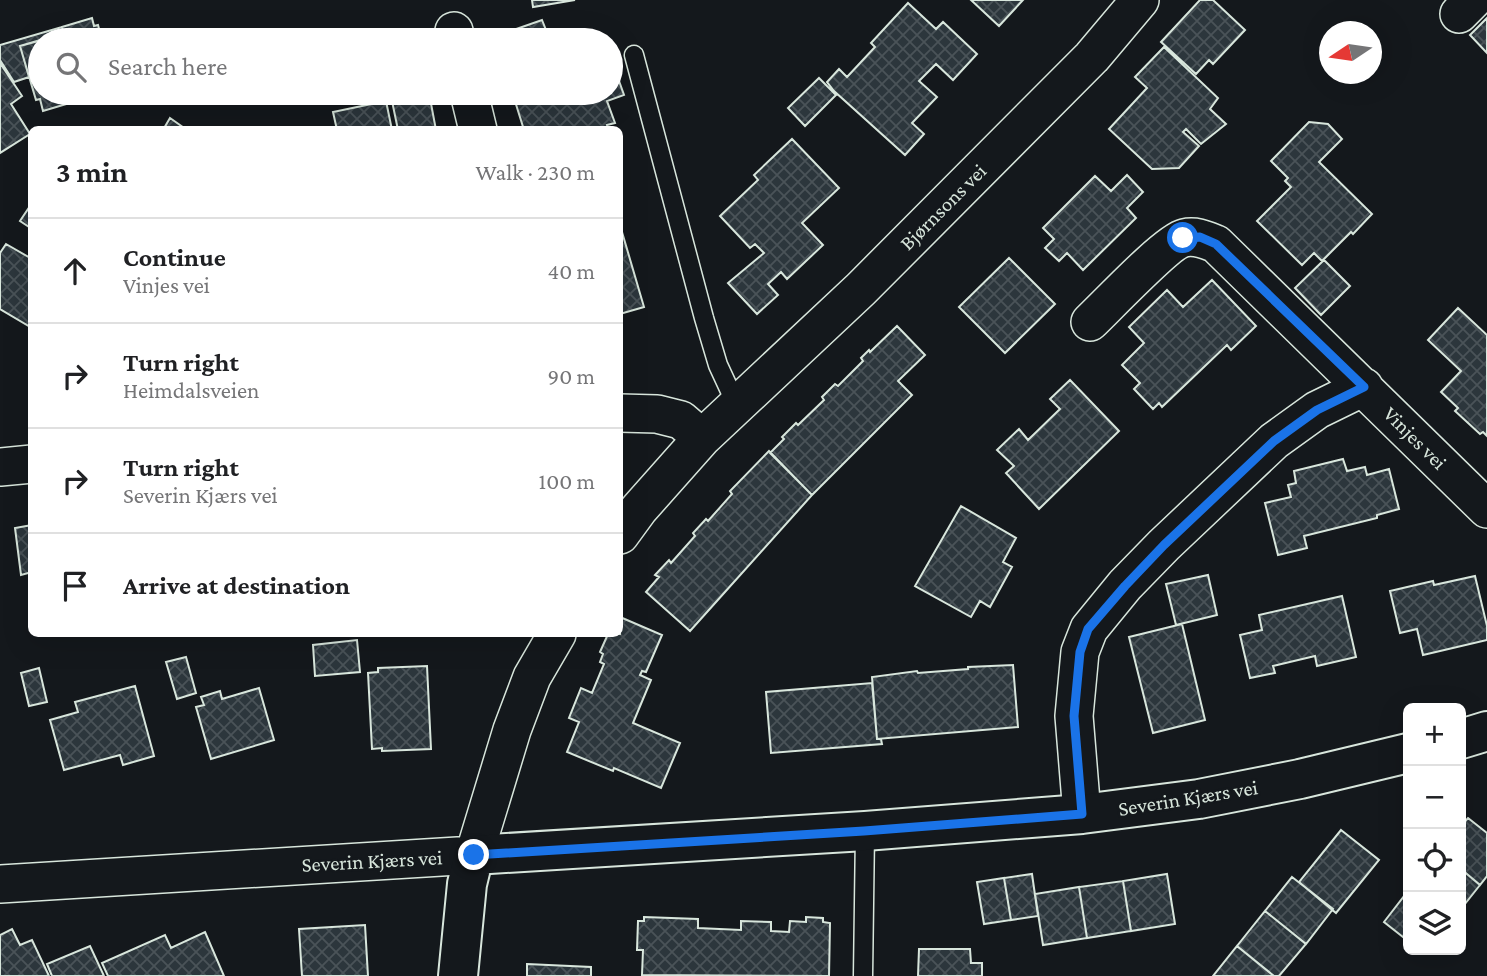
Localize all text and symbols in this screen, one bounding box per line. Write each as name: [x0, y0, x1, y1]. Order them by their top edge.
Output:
north arrow: [1319, 21, 1382, 84]
search box: [28, 28, 623, 105]
icon: search: [52, 48, 90, 86]
text: Search here: [108, 52, 227, 81]
text: 3 min: [56, 155, 128, 188]
text: Walk · 230 m: [475, 159, 595, 185]
street label: Bjørnsons vei: [895, 159, 991, 255]
route start: [1167, 222, 1198, 253]
text: Continue: [123, 243, 226, 272]
icon: ahead: [56, 252, 94, 290]
text: 40 m: [547, 258, 595, 284]
text: Vinjes vei: [123, 272, 210, 298]
text: Turn right: [123, 348, 239, 377]
icon: right: [56, 357, 94, 395]
text: 90 m: [548, 363, 595, 389]
text: Heimdalsveien: [123, 377, 259, 403]
street label: Vinjes vei: [1378, 401, 1452, 475]
text: Turn right: [123, 453, 239, 482]
icon: right: [56, 462, 94, 500]
text: 100 m: [539, 468, 595, 494]
text: Severin Kjærs vei: [123, 482, 278, 508]
icon: arrive: [56, 567, 94, 605]
text: Arrive at destination: [123, 571, 350, 600]
map controls: [1403, 703, 1466, 955]
button: +: [1403, 703, 1466, 766]
button: −: [1403, 766, 1466, 829]
street label: Severin Kjærs vei: [1116, 775, 1260, 821]
button: locate: [1403, 829, 1466, 892]
route end: [458, 839, 489, 870]
street label: Severin Kjærs vei: [301, 845, 444, 877]
button: layers: [1403, 892, 1466, 955]

